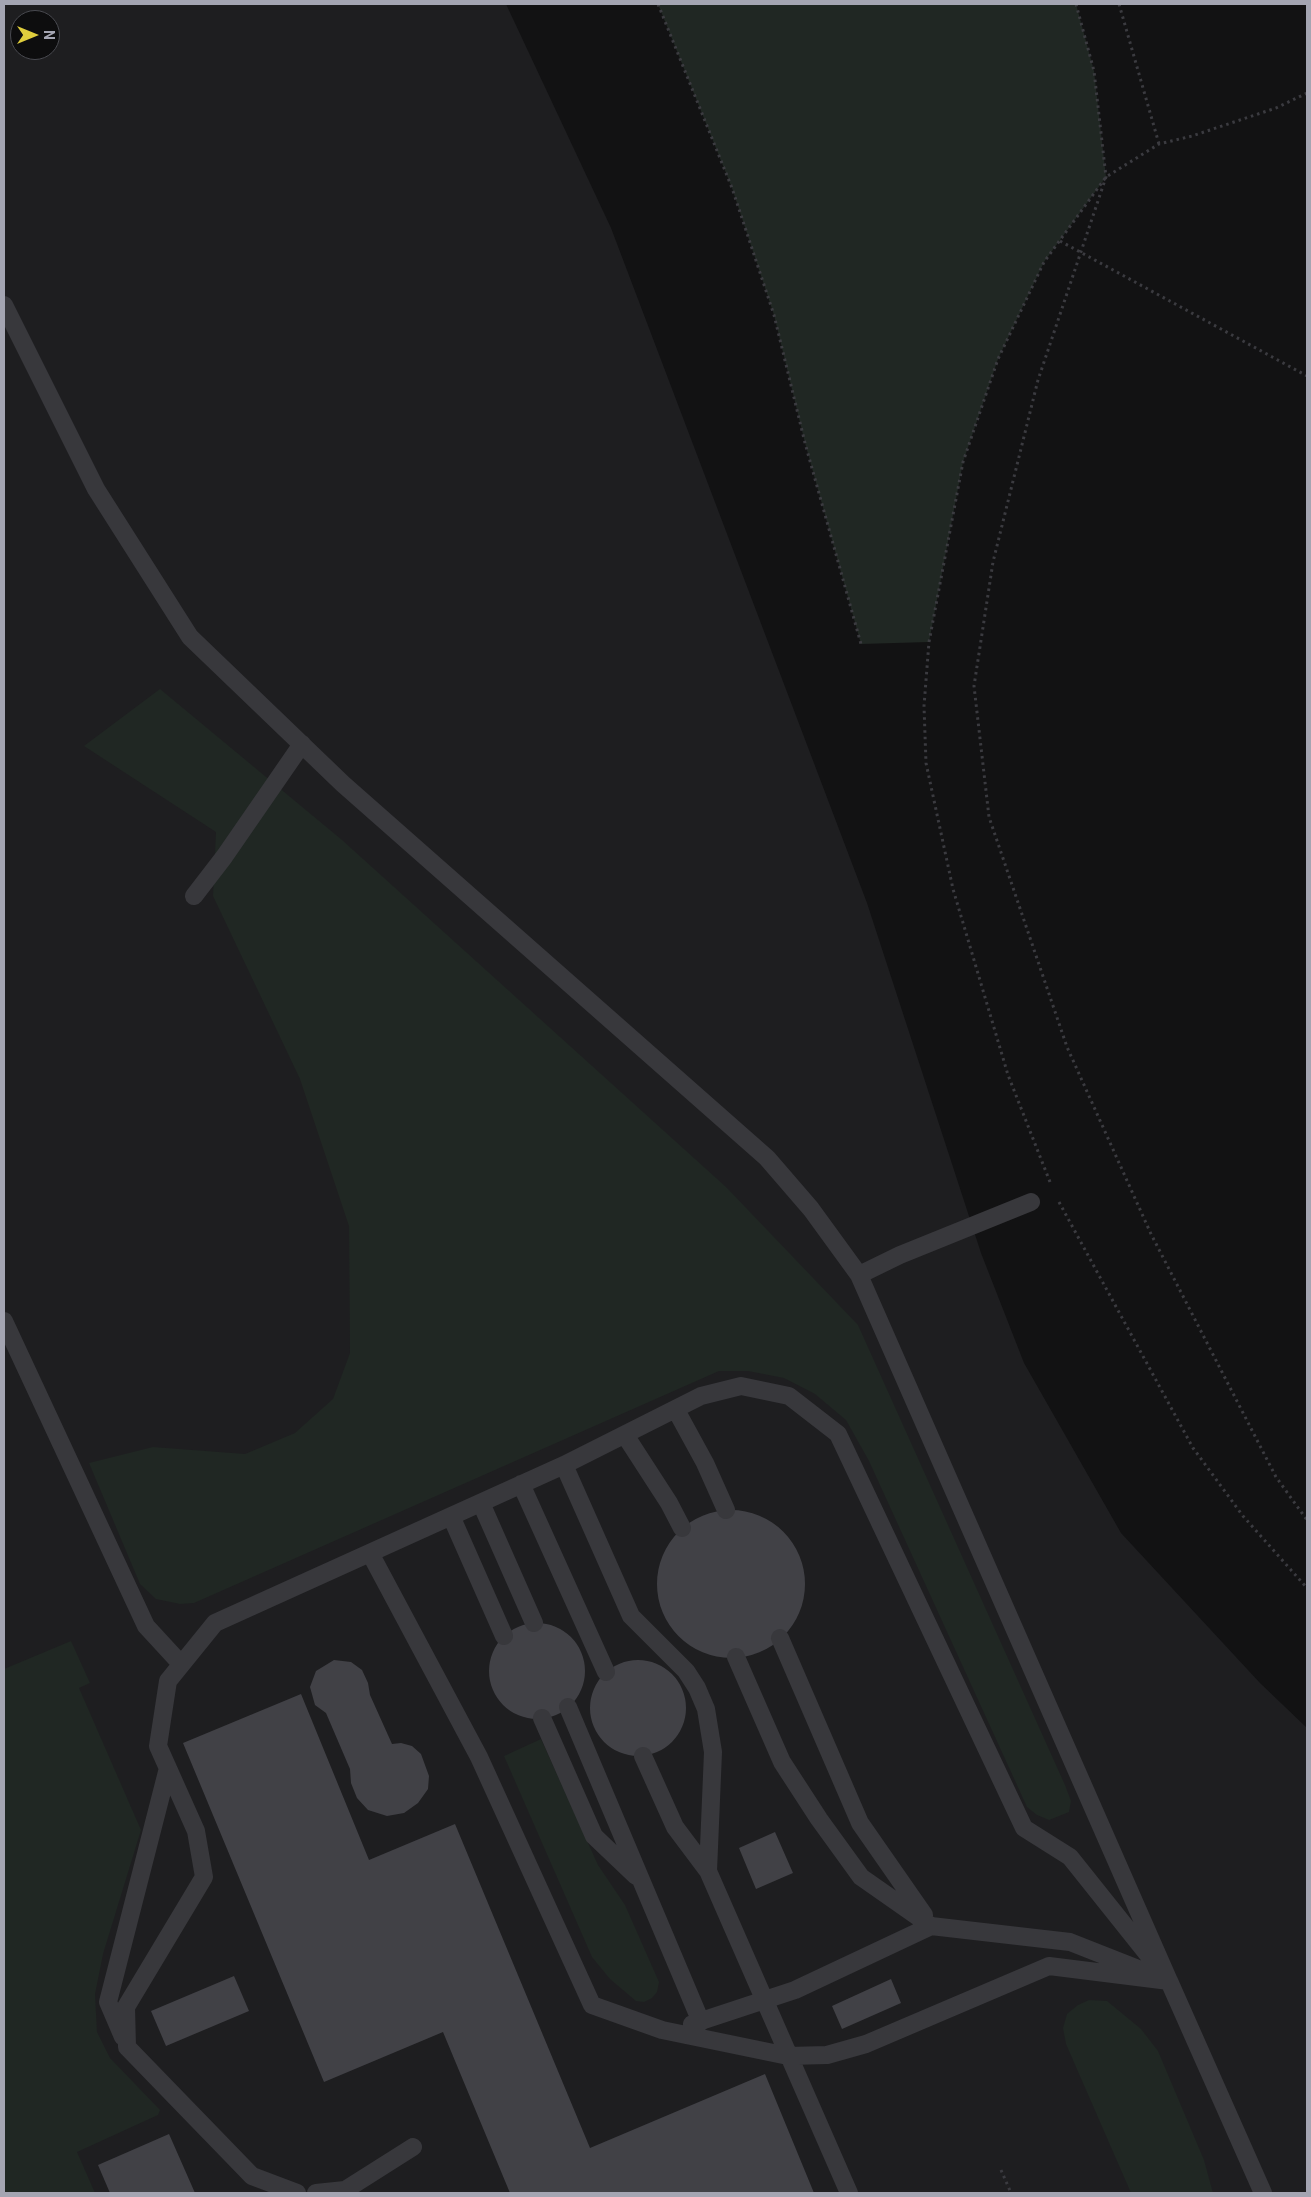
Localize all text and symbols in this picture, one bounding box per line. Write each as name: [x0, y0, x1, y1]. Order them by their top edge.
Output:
north arrow: [10, 10, 60, 60]
text: N: [41, 30, 57, 40]

